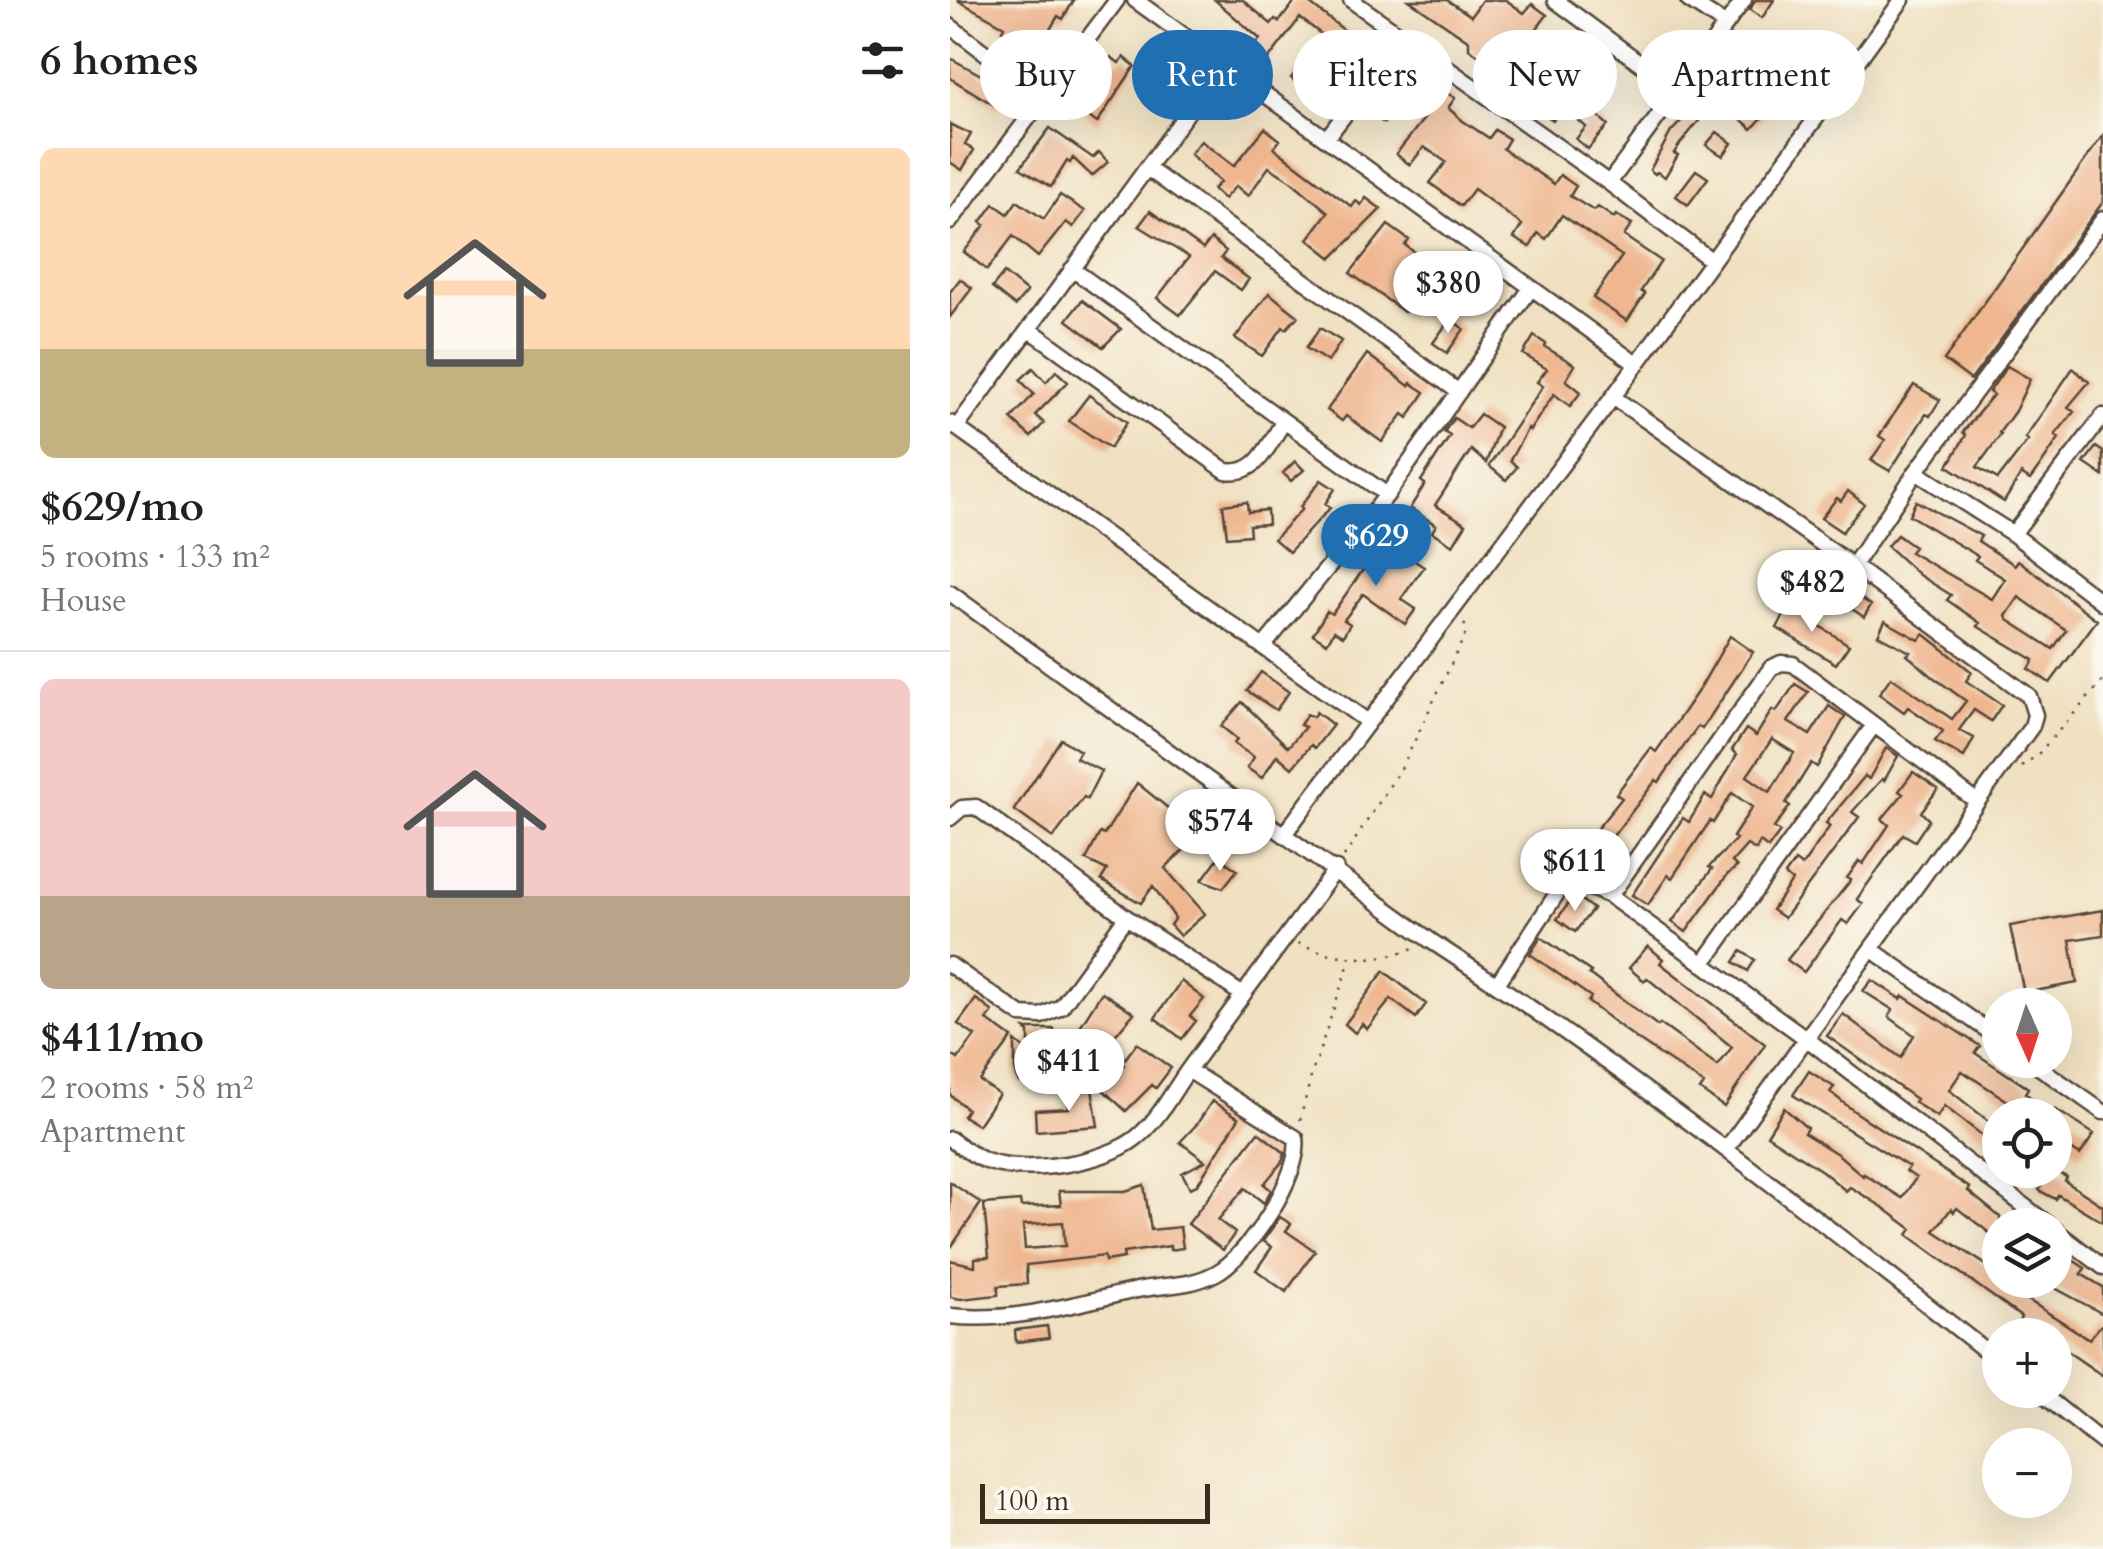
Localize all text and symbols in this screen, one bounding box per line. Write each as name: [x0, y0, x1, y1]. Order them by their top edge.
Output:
chip: Buy: [980, 30, 1112, 120]
chip: Rent: [1132, 30, 1273, 120]
chip: Filters: [1293, 30, 1453, 120]
chip: New: [1473, 30, 1617, 120]
chip: Apartment: [1637, 30, 1865, 120]
text: 6 homes: [40, 32, 198, 89]
icon: filters: [855, 33, 910, 88]
icon: home: [385, 213, 565, 393]
pin: $380: [1389, 251, 1507, 336]
text: $380: [1415, 261, 1481, 305]
text: $629/mo: [40, 478, 204, 535]
pin: $629: [1317, 504, 1435, 589]
text: $629: [1343, 514, 1409, 558]
text: 5 rooms · 133 m²: [40, 535, 270, 579]
pin: $482: [1753, 550, 1871, 635]
text: $482: [1779, 560, 1845, 604]
text: House: [40, 579, 127, 623]
icon: home: [385, 744, 565, 924]
pin: $574: [1161, 789, 1279, 874]
text: $574: [1187, 799, 1253, 843]
pin: $611: [1516, 829, 1634, 914]
text: $611: [1542, 839, 1608, 883]
north arrow: [1982, 988, 2072, 1078]
map controls: [1982, 988, 2072, 1518]
text: $411/mo: [40, 1009, 204, 1066]
pin: $411: [1010, 1029, 1128, 1114]
text: $411: [1036, 1039, 1102, 1083]
text: 2 rooms · 58 m²: [40, 1066, 253, 1110]
button: locate: [1982, 1098, 2072, 1188]
text: Apartment: [40, 1110, 185, 1154]
button: layers: [1982, 1208, 2072, 1298]
button: +: [1982, 1318, 2072, 1408]
button: −: [1982, 1428, 2072, 1518]
scale bar: [980, 1479, 1210, 1524]
text: 100 m: [995, 1482, 1069, 1520]

